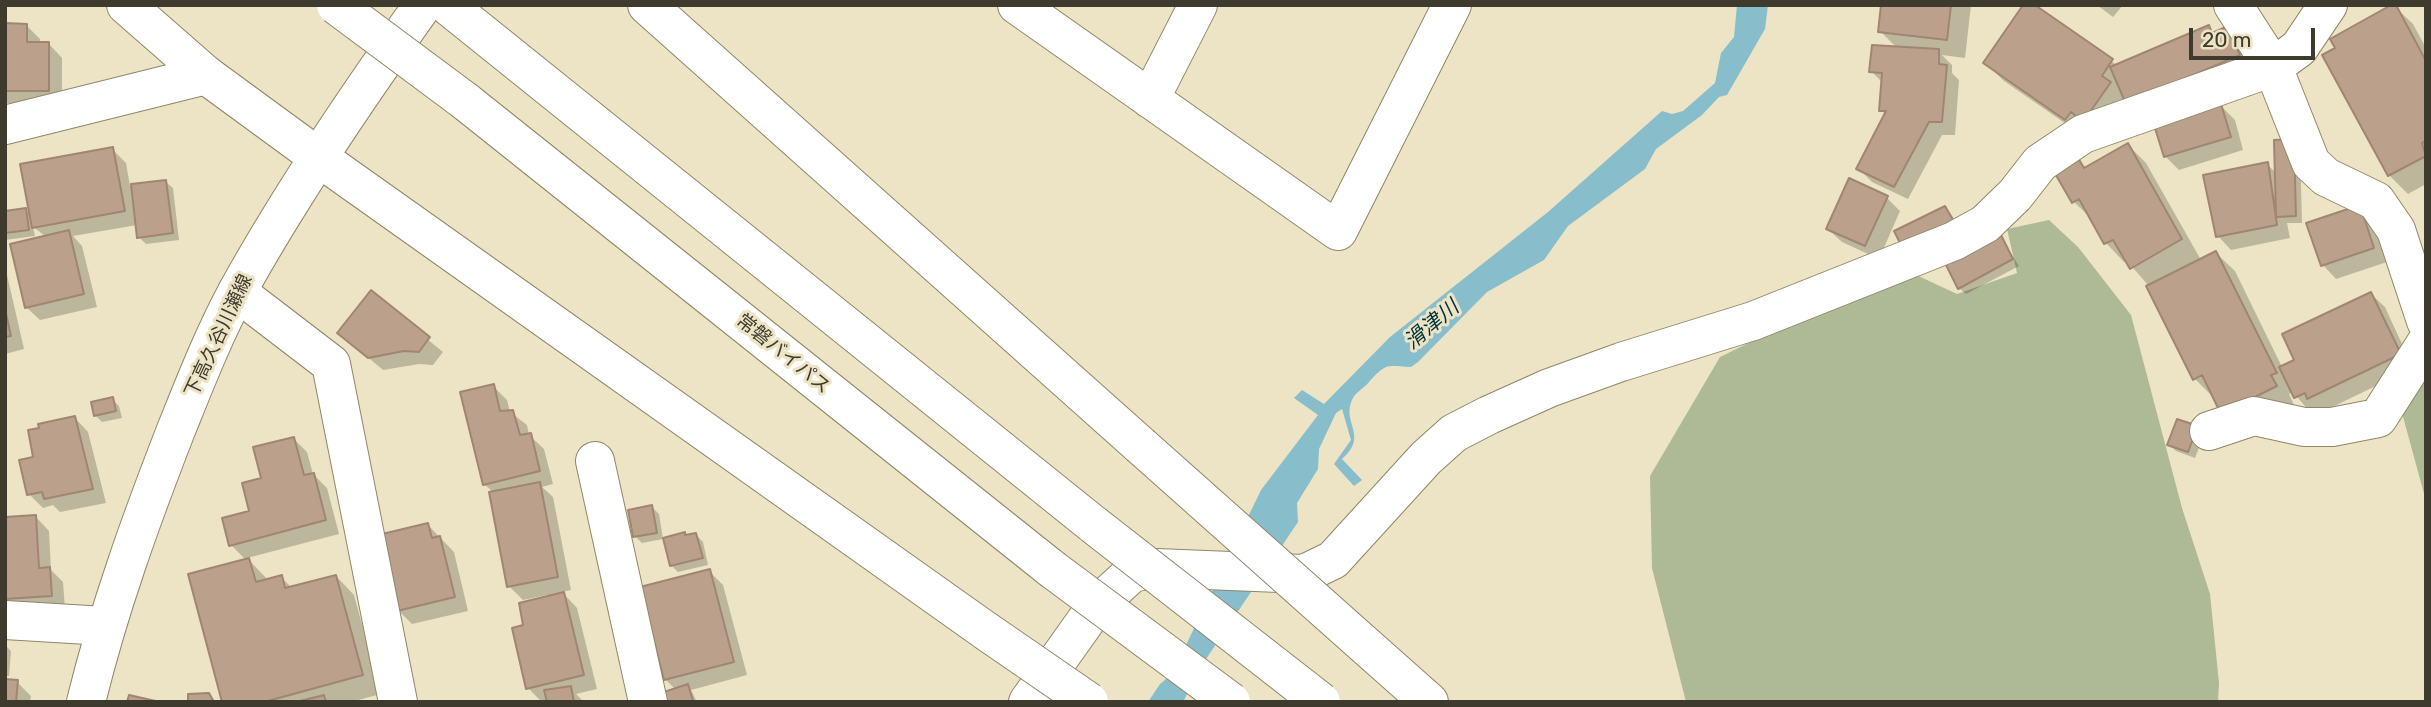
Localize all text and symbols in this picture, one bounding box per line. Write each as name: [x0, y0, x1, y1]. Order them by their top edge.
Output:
scale bar: [2193, 14, 2319, 58]
text: 20 m: [2202, 27, 2251, 52]
street label: 下高久谷川瀬線: [181, 271, 257, 401]
water label: 滑津川: [1400, 295, 1464, 355]
street label: 常磐バイパス: [732, 309, 834, 399]

